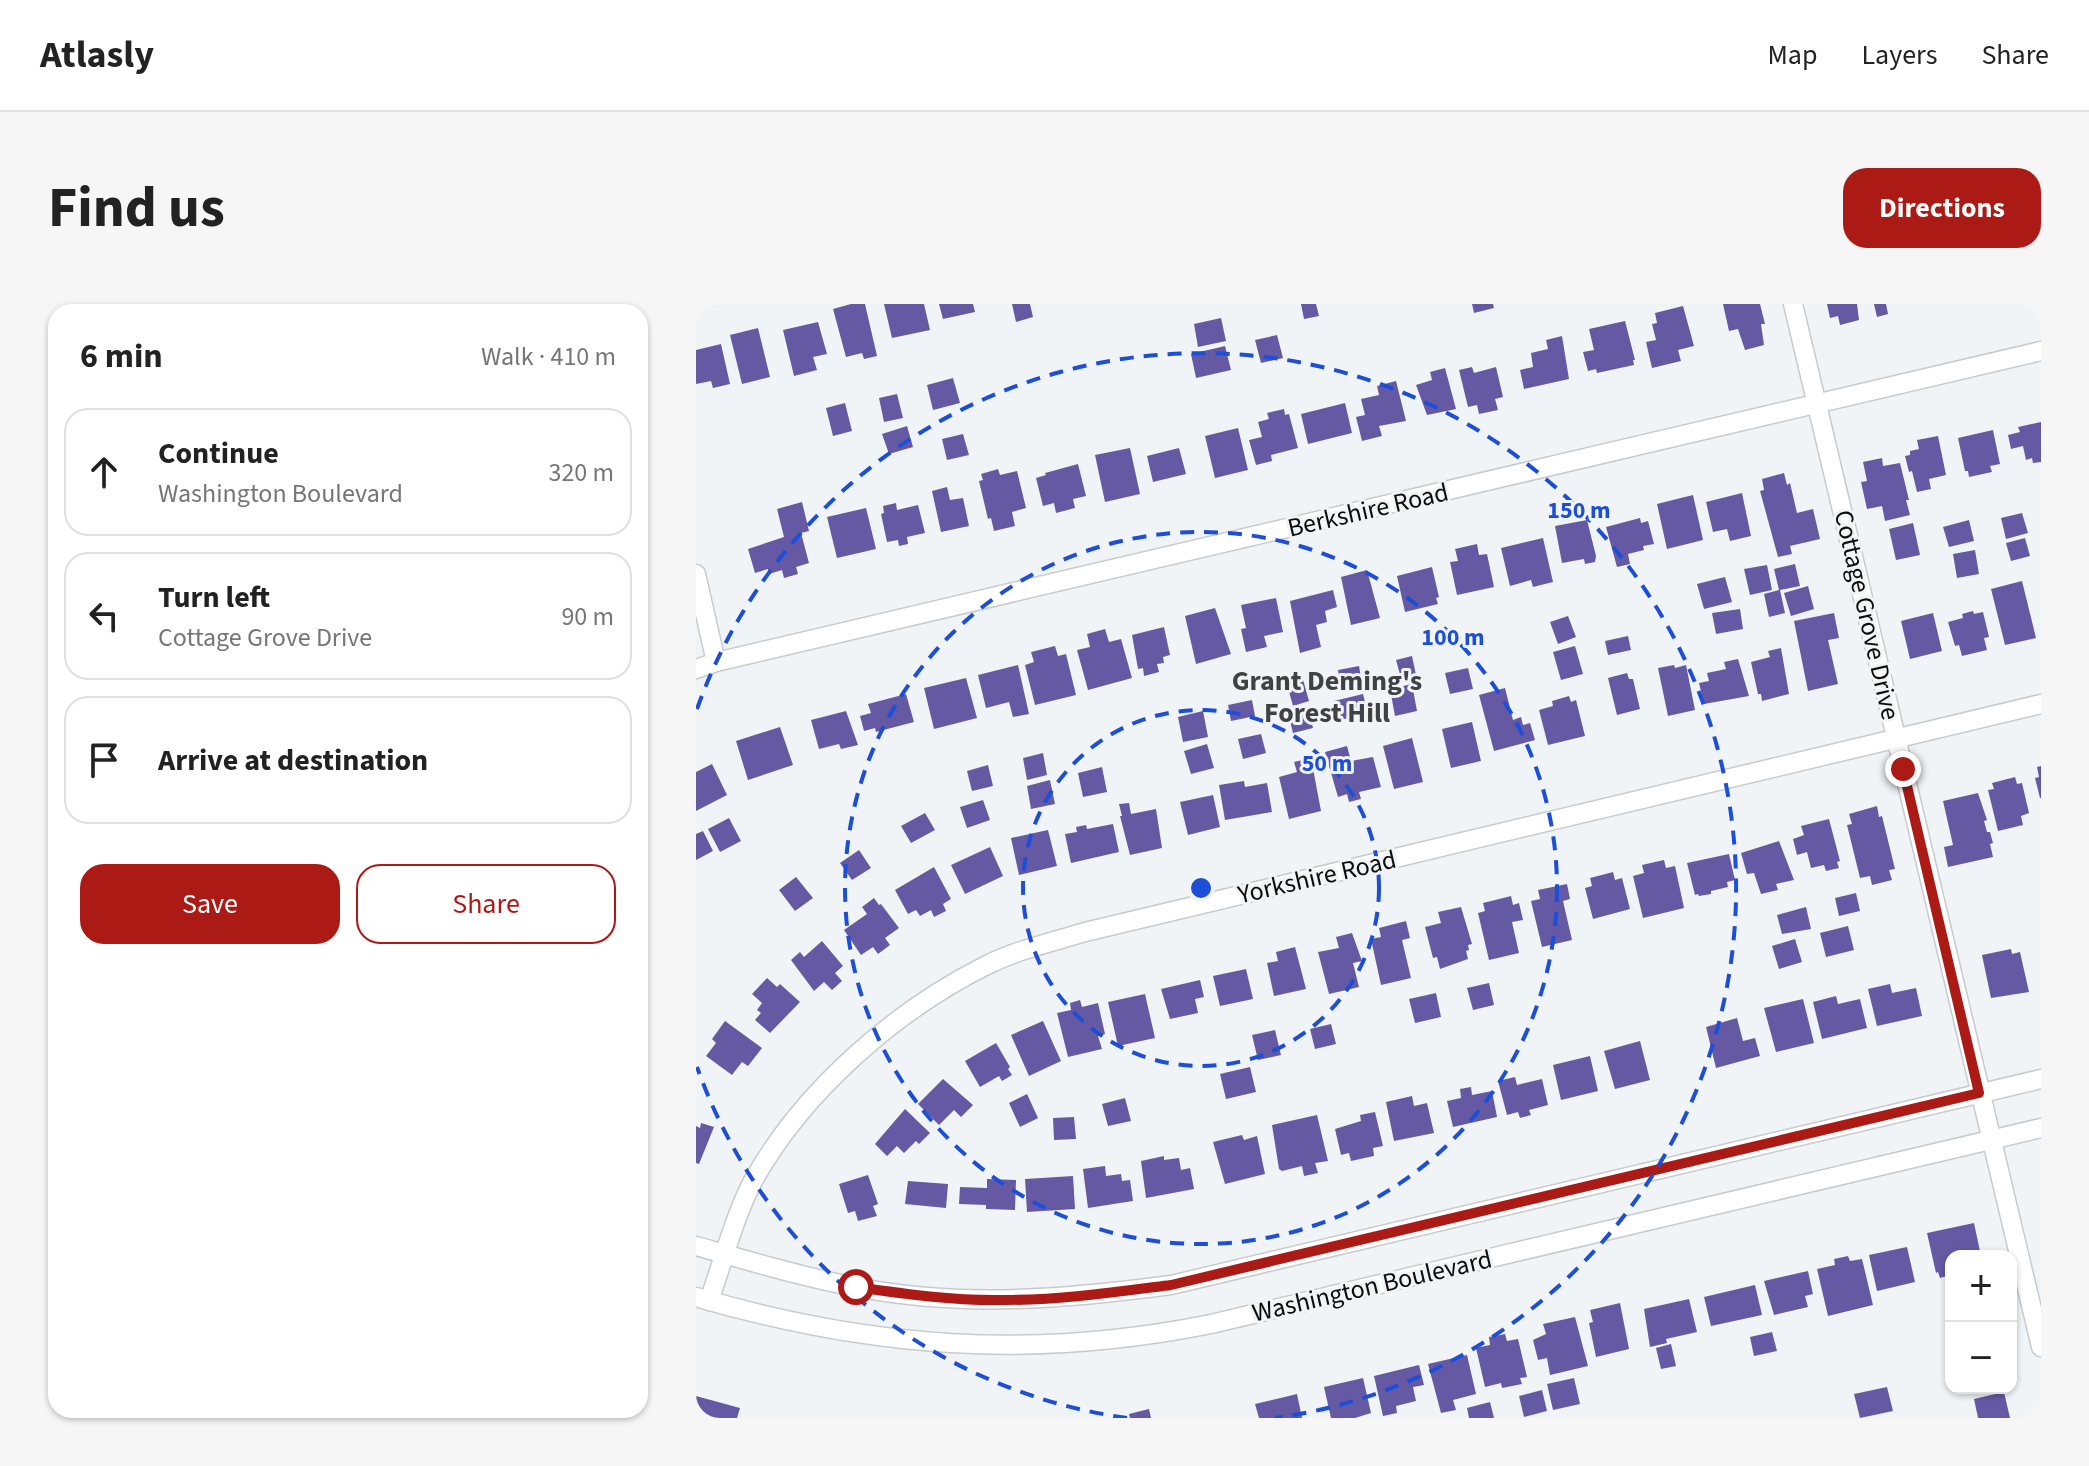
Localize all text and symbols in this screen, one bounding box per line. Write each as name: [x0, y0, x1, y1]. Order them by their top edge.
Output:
text: Atlasly: [40, 28, 154, 82]
text: Map: [1767, 35, 1817, 75]
text: Layers: [1861, 35, 1937, 75]
text: Share: [1981, 35, 2049, 75]
button: Directions: [1843, 168, 2041, 248]
text: Find us: [48, 169, 225, 248]
text: 6 min: [80, 332, 163, 381]
text: Walk · 410 m: [481, 338, 616, 375]
text: Continue: [158, 432, 279, 475]
icon: ahead: [82, 450, 126, 494]
text: 320 m: [548, 454, 614, 491]
street label: Berkshire Road: [1284, 474, 1452, 546]
text: Washington Boulevard: [158, 475, 403, 512]
text: 150 m: [1547, 493, 1611, 528]
street label: Cottage Grove Drive: [1825, 506, 1909, 724]
text: Turn left: [158, 576, 270, 619]
icon: left: [82, 594, 126, 638]
text: 90 m: [561, 598, 614, 635]
text: Cottage Grove Drive: [158, 619, 372, 656]
text: 100 m: [1421, 620, 1485, 655]
district label: Grant Deming's Forest Hill: [1232, 661, 1422, 733]
icon: arrive: [82, 738, 126, 782]
text: Arrive at destination: [158, 739, 428, 782]
text: 50 m: [1302, 746, 1352, 781]
route end: [1885, 751, 1921, 787]
street label: Yorkshire Road: [1233, 841, 1400, 913]
button: Save: [80, 864, 340, 944]
button: Share: [356, 864, 616, 944]
centre of rings: [1187, 874, 1215, 902]
street label: Washington Boulevard: [1249, 1240, 1495, 1332]
map controls: [1945, 1250, 2017, 1394]
button: +: [1945, 1250, 2017, 1322]
route start: [838, 1269, 874, 1305]
button: −: [1945, 1322, 2017, 1394]

